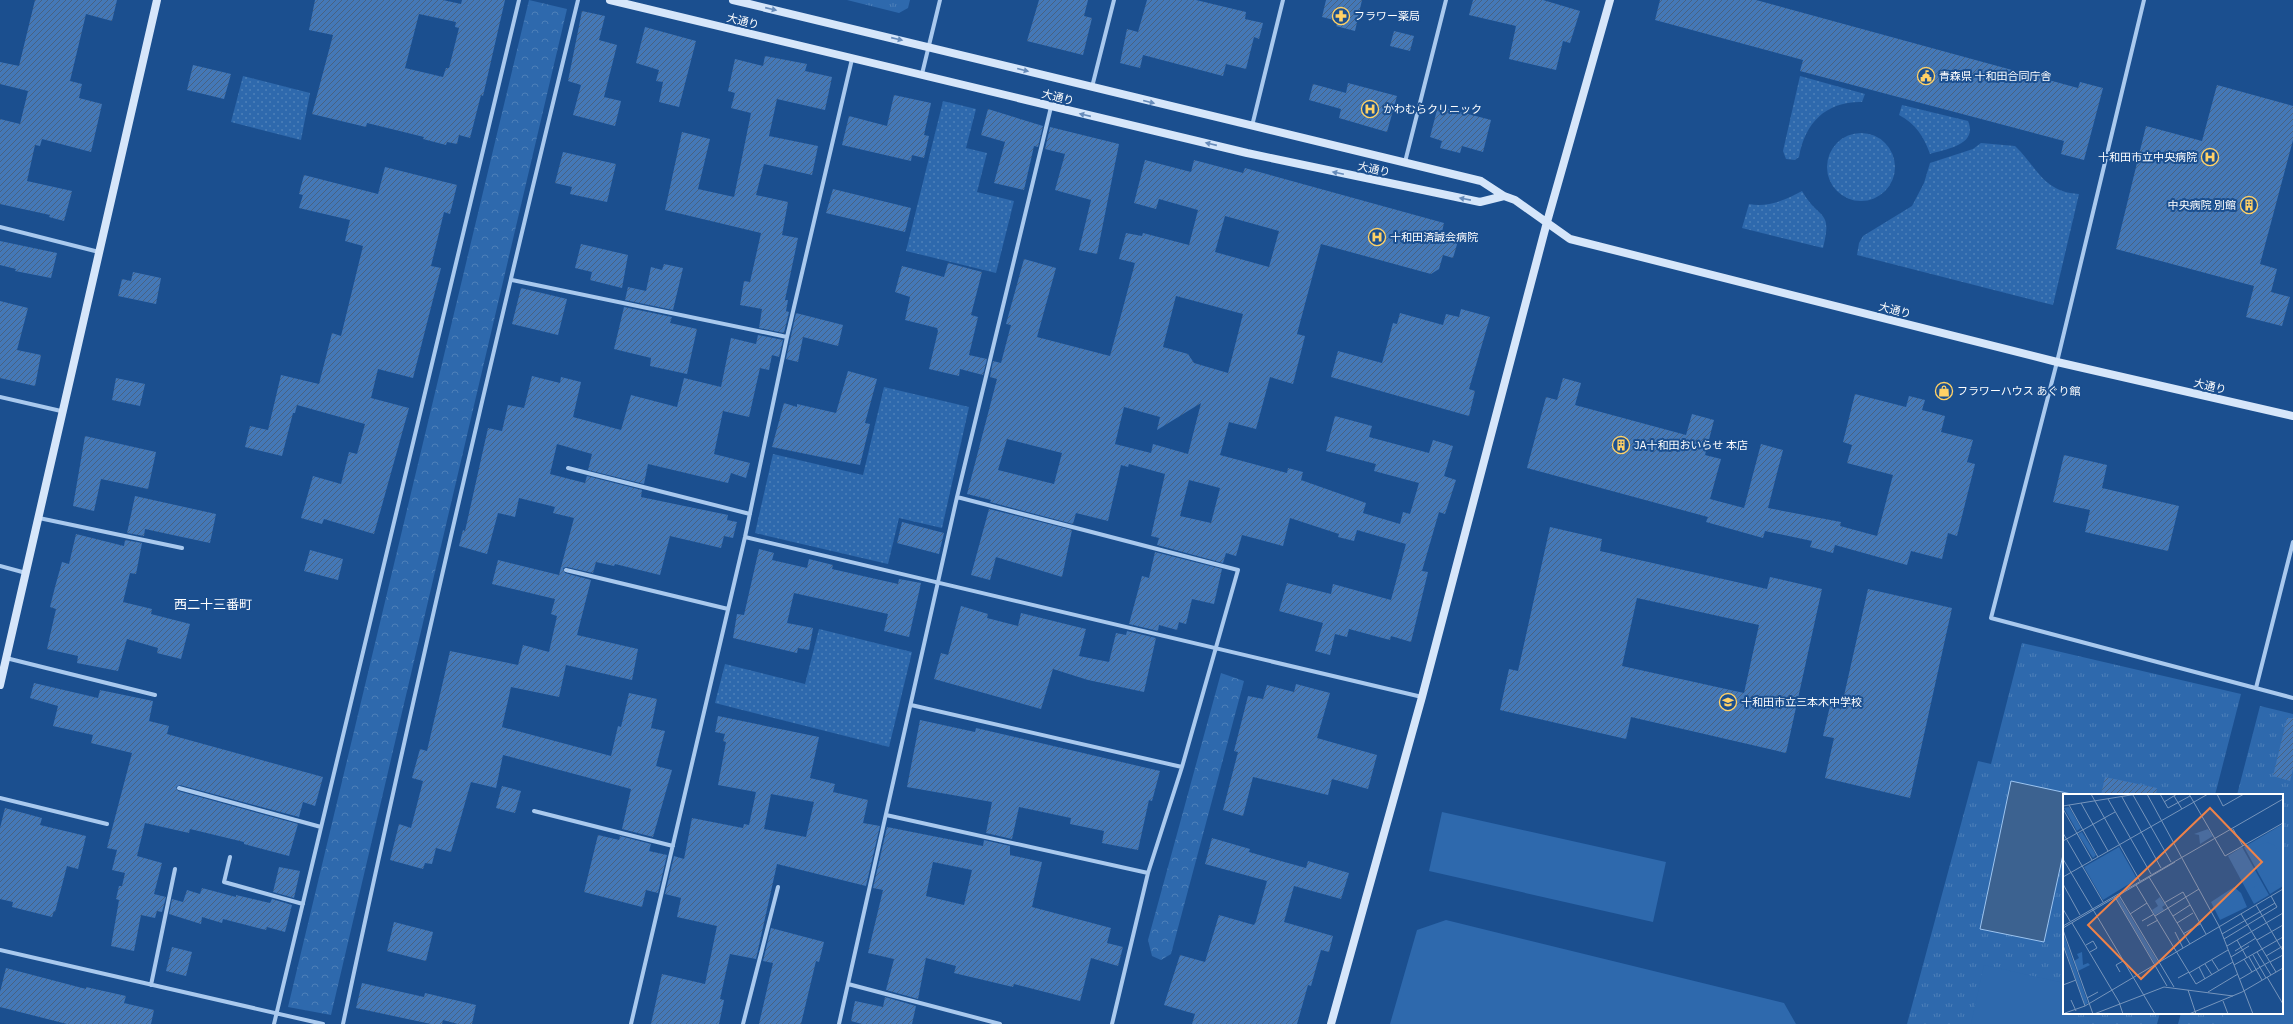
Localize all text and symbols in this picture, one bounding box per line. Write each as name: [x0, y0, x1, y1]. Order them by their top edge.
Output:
one-way arrow: [764, 6, 777, 12]
pharmacy icon: フラワー薬局: [1331, 6, 1351, 26]
place label: フラワー薬局: [1354, 9, 1420, 23]
street label: 大通り: [725, 10, 761, 32]
one-way arrow: [891, 36, 903, 42]
public building icon: 青森県 十和田合同庁舎: [1916, 66, 1936, 86]
one-way arrow: [1017, 67, 1029, 73]
place label: 青森県 十和田合同庁舎: [1939, 69, 2052, 83]
street label: 大通り: [1040, 86, 1076, 108]
one-way arrow: [1143, 99, 1155, 105]
hospital icon: かわむらクリニック: [1360, 99, 1380, 119]
place label: かわむらクリニック: [1383, 102, 1482, 116]
one-way arrow: [1078, 111, 1091, 117]
one-way arrow: [1205, 141, 1217, 147]
hospital icon: 十和田市立中央病院: [2200, 147, 2220, 167]
place label: 十和田市立中央病院: [2098, 150, 2197, 164]
street label: 大通り: [1356, 159, 1392, 179]
one-way arrow: [1332, 169, 1344, 175]
one-way arrow: [1459, 195, 1472, 201]
building icon: 中央病院 別館: [2239, 195, 2259, 215]
place label: 中央病院 別館: [2167, 198, 2236, 212]
hospital icon: 十和田済誠会病院: [1367, 227, 1387, 247]
place label: 十和田済誠会病院: [1390, 230, 1478, 244]
street label: 大通り: [1877, 299, 1913, 321]
street label: 大通り: [2192, 375, 2228, 397]
shop icon: フラワーハウス あぐり館: [1934, 381, 1954, 401]
place label: フラワーハウス あぐり館: [1957, 384, 2080, 398]
building icon: JA十和田おいらせ 本店: [1611, 435, 1631, 455]
place label: JA十和田おいらせ 本店: [1634, 438, 1748, 452]
district label: 西二十三番町: [174, 596, 252, 613]
school or university icon: 十和田市立三本木中学校: [1718, 692, 1738, 712]
place label: 十和田市立三本木中学校: [1741, 695, 1862, 709]
inset map: [2063, 794, 2283, 1014]

